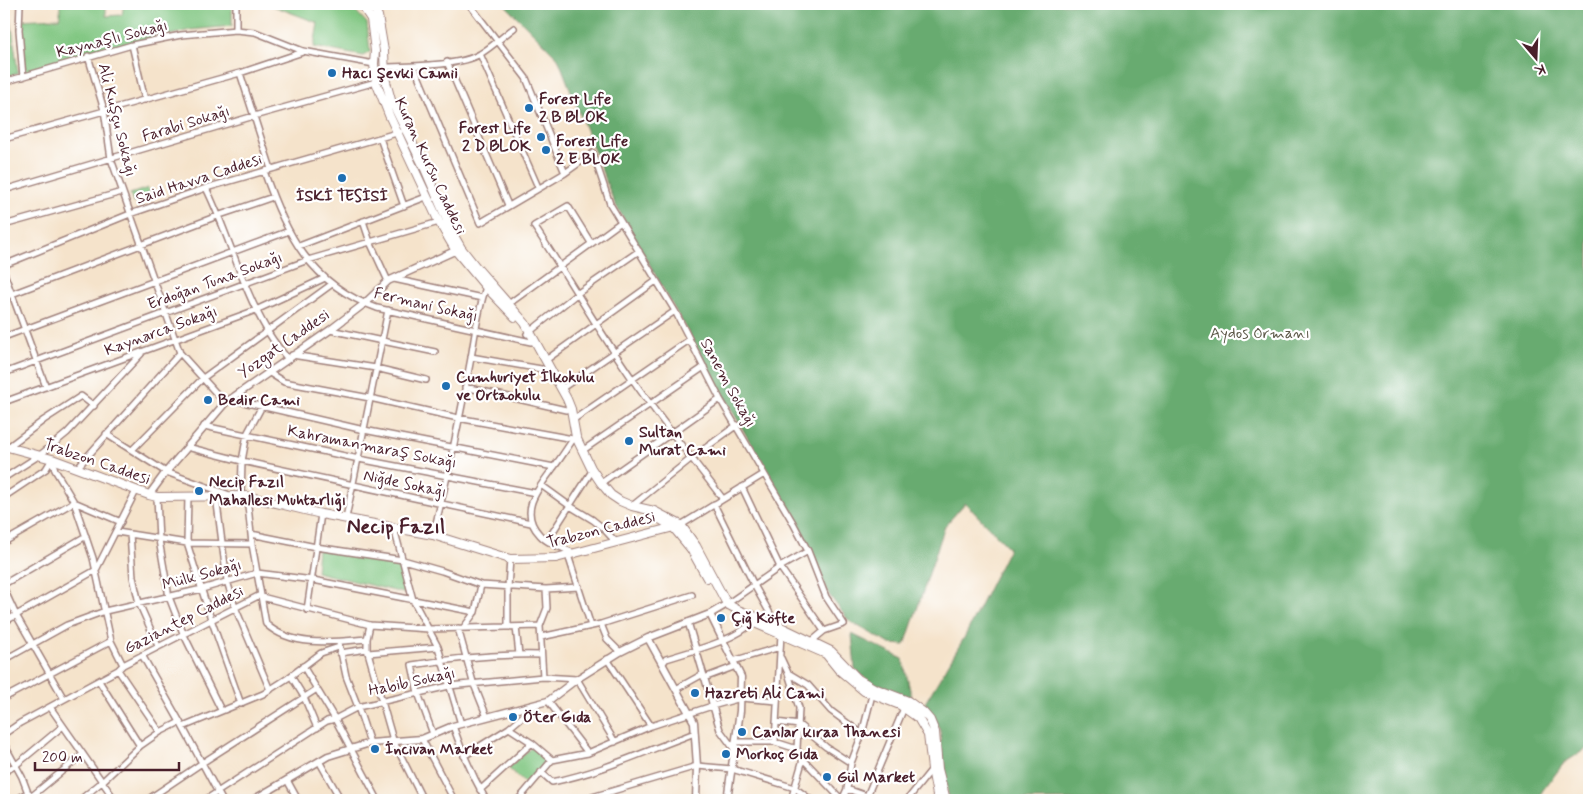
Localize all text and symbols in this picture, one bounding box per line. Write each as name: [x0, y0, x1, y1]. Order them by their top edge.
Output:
street label: Kaynaşlı Sokağı: [54, 15, 170, 63]
north arrow: [1510, 32, 1560, 82]
text: K: [1531, 59, 1548, 80]
street label: Ali Kuşçu Sokağı: [93, 61, 141, 179]
place label: Hacı Şevki Camii: [342, 63, 458, 84]
marker: Hacı Şevki Camii: [326, 67, 338, 79]
place label: Forest Life 2 B BLOK: [539, 89, 611, 128]
street label: Kuran Kursu Caddesi: [389, 94, 471, 238]
street label: Farabi Sokağı: [140, 101, 232, 147]
marker: Forest Life 2 B BLOK: [523, 102, 535, 114]
place label: Forest Life 2 D BLOK: [459, 118, 532, 157]
marker: Forest Life 2 D BLOK: [535, 131, 547, 143]
place label: Forest Life 2 E BLOK: [556, 131, 628, 170]
marker: Forest Life 2 E BLOK: [540, 144, 552, 156]
street label: Said Havva Caddesi: [133, 149, 265, 209]
marker: İSKİ TESİSİ: [336, 172, 348, 184]
place label: İSKİ TESİSİ: [296, 186, 388, 207]
street label: Erdoğan Tuna Sokağı: [145, 247, 285, 315]
street label: Fermani Sokağı: [372, 283, 480, 327]
street label: Kaynarca Sokağı: [102, 301, 220, 361]
street label: Yozgat Caddesi: [234, 305, 335, 384]
park label: Aydos Ormanı: [1210, 323, 1310, 344]
street label: Sanem Sokağı: [695, 335, 761, 431]
place label: Cumhuriyet İlkokulu ve Ortaokulu: [456, 367, 595, 406]
marker: Cumhuriyet İlkokulu ve Ortaokulu: [440, 380, 452, 392]
place label: Bedir Cami: [218, 390, 300, 411]
marker: Bedir Cami: [202, 394, 214, 406]
street label: Kahramanmaraş Sokağı: [286, 420, 458, 474]
place label: Sultan Murat Cami: [639, 422, 726, 461]
street label: Trabzon Caddesi: [41, 434, 153, 490]
marker: Sultan Murat Cami: [623, 435, 635, 447]
street label: Niğde Sokağı: [362, 465, 448, 503]
place label: Necip Fazıl Mahallesi Muhtarlığı: [209, 472, 346, 512]
marker: Necip Fazıl Mahallesi Muhtarlığı: [193, 485, 205, 497]
street label: Trabzon Caddesi: [544, 506, 658, 554]
district label: Necip Fazıl: [347, 513, 445, 541]
street label: Mülk Sokağı: [160, 554, 244, 596]
street label: Gaziantep Caddesi: [121, 581, 248, 659]
place label: Çiğ Köfte: [731, 608, 795, 630]
marker: Çiğ Köfte: [715, 612, 727, 624]
street label: Habib Sokağı: [367, 663, 457, 701]
place label: Hazreti Ali Cami: [705, 683, 824, 704]
marker: Hazreti Ali Cami: [689, 687, 701, 699]
place label: Öter Gıda: [523, 707, 591, 728]
marker: Öter Gıda: [507, 711, 519, 723]
place label: Canlar kıraa Thanesi: [752, 722, 901, 743]
marker: Canlar kıraa Thanesi: [736, 726, 748, 738]
scale bar: [35, 739, 179, 771]
place label: İncivan Market: [385, 739, 493, 760]
marker: İncivan Market: [369, 743, 381, 755]
place label: Morkoç Gıda: [736, 744, 818, 765]
text: 200 m: [42, 748, 83, 768]
marker: Morkoç Gıda: [720, 748, 732, 760]
place label: Gül Market: [837, 767, 915, 788]
marker: Gül Market: [821, 771, 833, 783]

